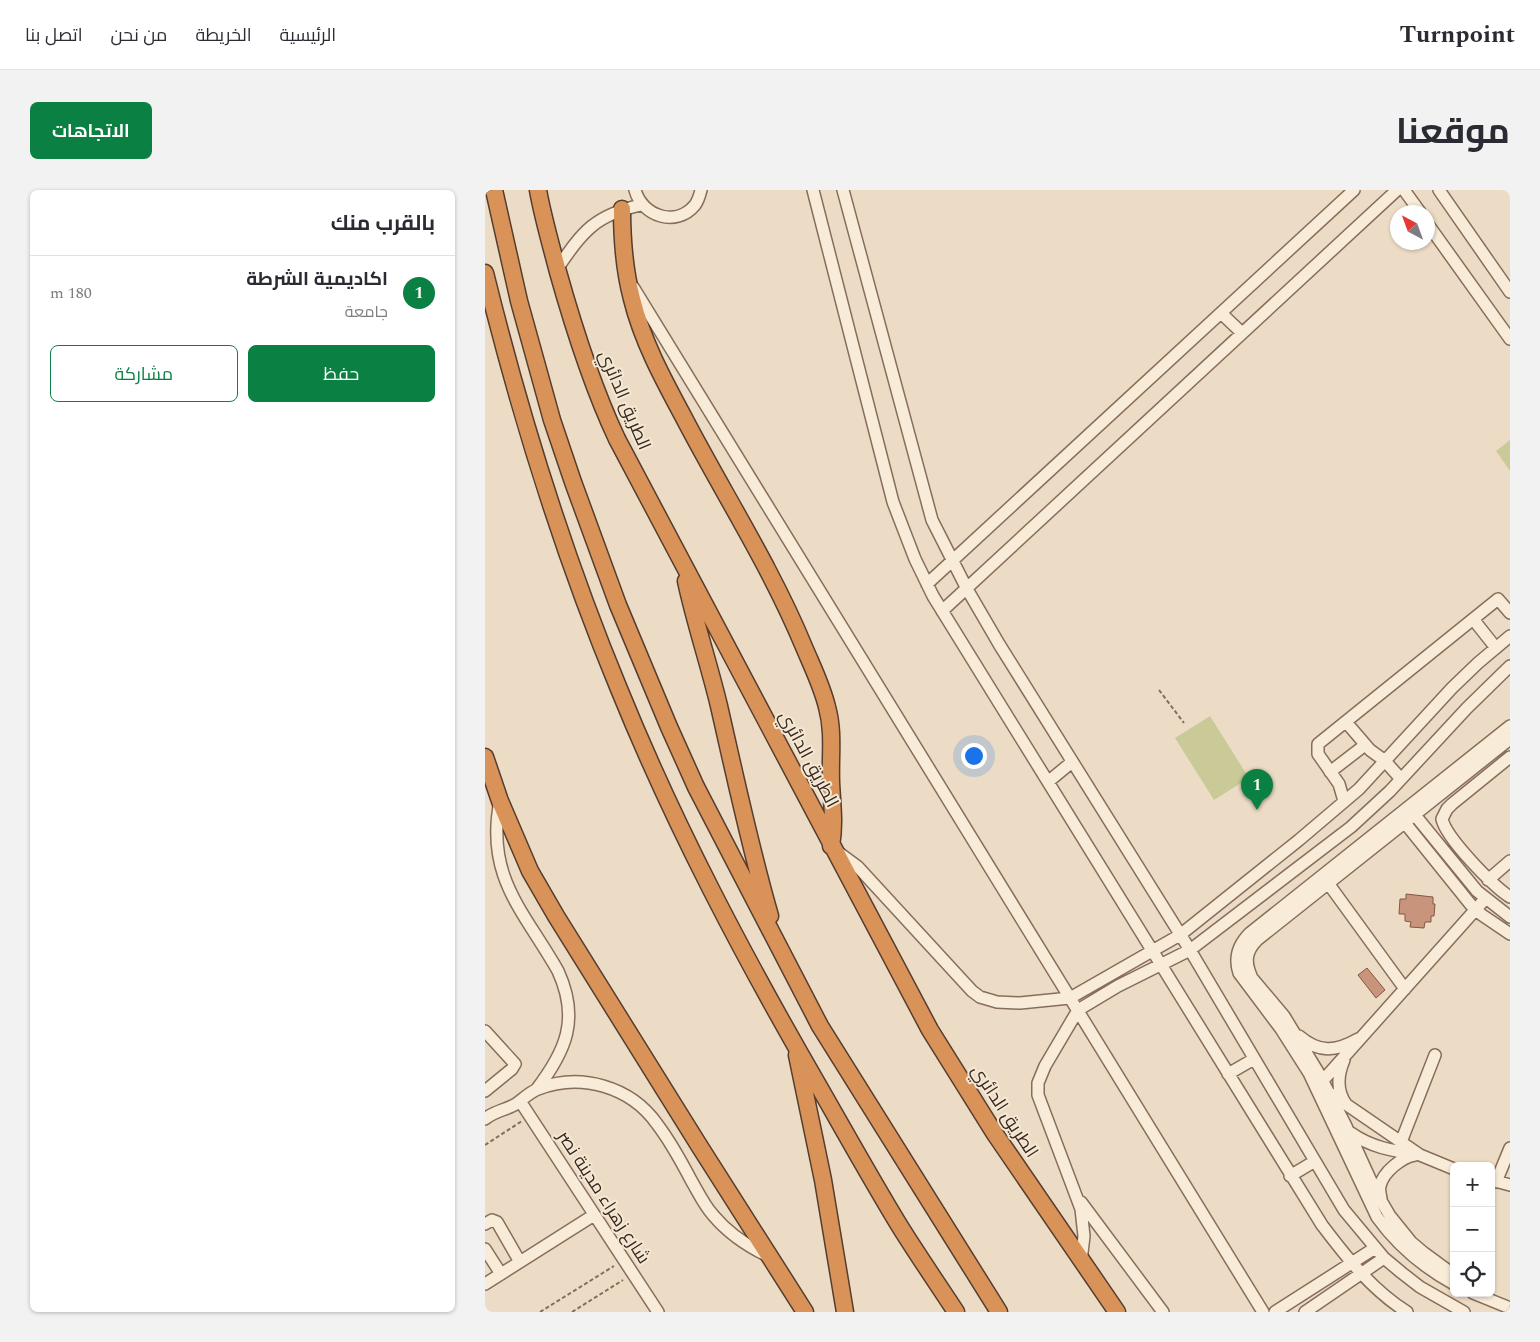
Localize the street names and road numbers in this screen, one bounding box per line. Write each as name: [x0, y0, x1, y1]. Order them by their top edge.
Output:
street label: الطريق الدائري: [591, 346, 658, 454]
street label: الطريق الدائري: [772, 706, 845, 812]
street label: الطريق الدائري: [964, 1059, 1045, 1163]
street label: شارع زهراء مدينة نصر: [550, 1124, 657, 1269]

